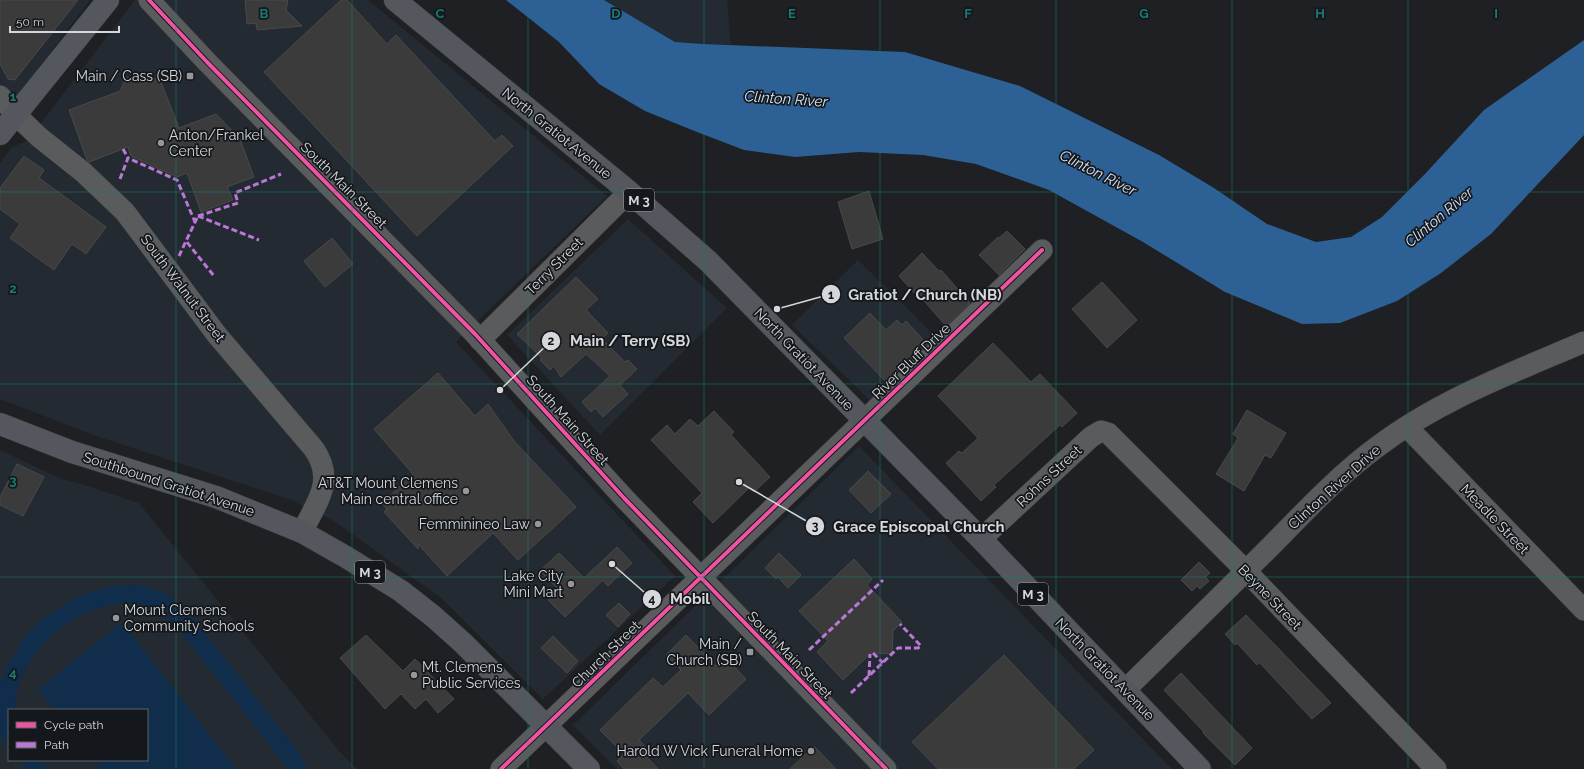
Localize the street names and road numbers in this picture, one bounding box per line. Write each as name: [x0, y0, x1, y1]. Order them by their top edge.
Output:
street label: North Gratiot Avenue: [499, 84, 615, 182]
street label: South Main Street: [298, 139, 391, 232]
road number: M 3: [624, 189, 654, 211]
street label: South Walnut Street: [137, 231, 229, 345]
street label: Terry Street: [522, 234, 586, 298]
street label: North Gratiot Avenue: [751, 305, 857, 413]
street label: River Bluff Drive: [869, 320, 953, 402]
street label: South Main Street: [524, 372, 613, 468]
street label: Clinton River Drive: [1285, 441, 1383, 533]
street label: Rohns Street: [1013, 442, 1085, 510]
street label: Southbound Gratiot Avenue: [81, 449, 257, 519]
street label: Meadle Street: [1458, 481, 1533, 558]
road number: M 3: [355, 561, 385, 583]
street label: Beyne Street: [1235, 561, 1305, 633]
road number: M 3: [1018, 583, 1048, 605]
street label: South Main Street: [744, 608, 836, 702]
street label: North Gratiot Avenue: [1052, 615, 1158, 723]
street label: Church Street: [568, 617, 644, 691]

